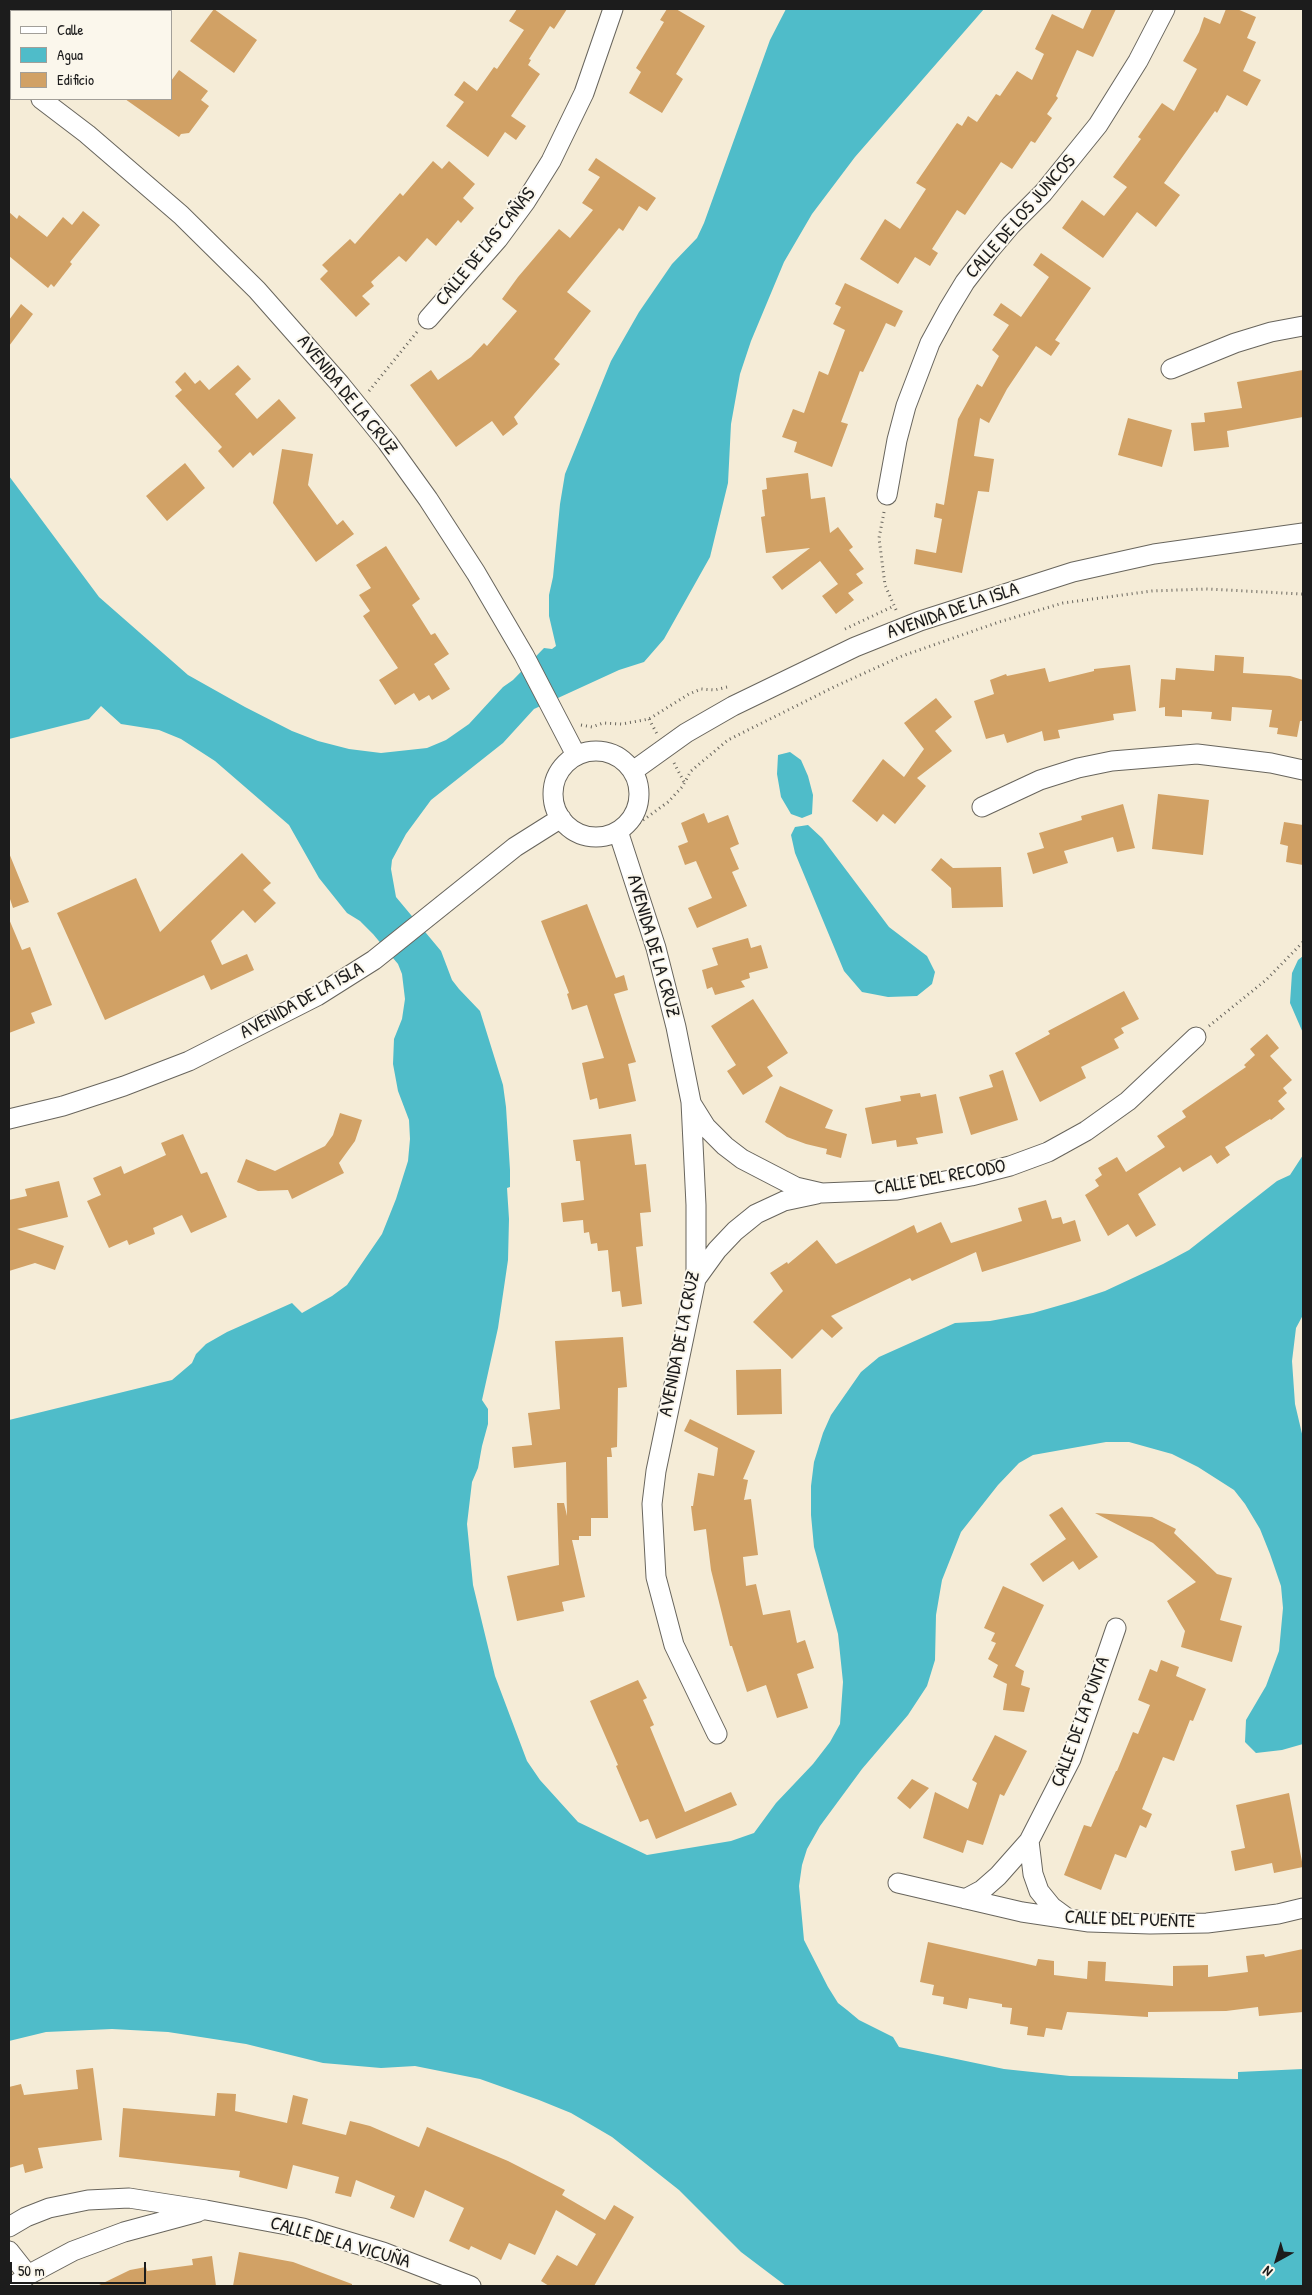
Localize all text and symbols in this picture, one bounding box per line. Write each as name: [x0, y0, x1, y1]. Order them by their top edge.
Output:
legend: [10, 10, 172, 100]
text: Calle: [57, 19, 84, 40]
text: Agua: [57, 44, 83, 65]
text: Edificio: [57, 69, 94, 90]
street label: CALLE DE LOS JUNCOS: [961, 151, 1081, 283]
street label: CALLE DE LAS CAÑAS: [431, 183, 541, 311]
street label: AVENIDA DE LA CRUZ: [292, 331, 402, 459]
street label: AVENIDA DE LA ISLA: [884, 578, 1022, 644]
street label: AVENIDA DE LA CRUZ: [622, 872, 684, 1020]
street label: AVENIDA DE LA ISLA: [236, 958, 368, 1044]
street label: CALLE DEL RECODO: [873, 1155, 1007, 1201]
street label: AVENIDA DE LA CRUZ: [655, 1270, 705, 1418]
street label: CALLE DE LA PUNTA: [1047, 1654, 1115, 1790]
street label: CALLE DEL PUENTE: [1064, 1906, 1196, 1934]
street label: CALLE DE LA VICUÑA: [267, 2212, 413, 2274]
north arrow: [1252, 2235, 1302, 2285]
scale bar: [12, 2252, 149, 2284]
text: 50 m: [18, 2260, 45, 2281]
text: N: [1258, 2262, 1276, 2282]

